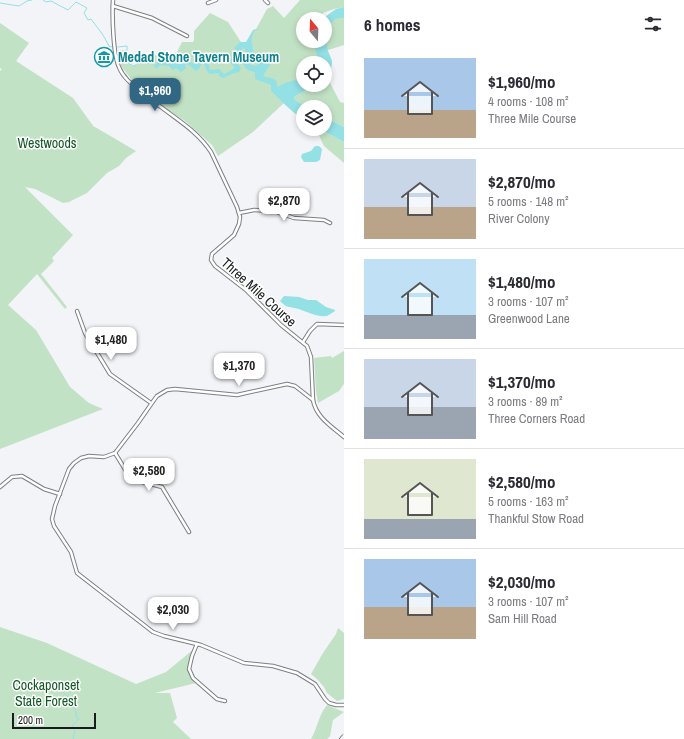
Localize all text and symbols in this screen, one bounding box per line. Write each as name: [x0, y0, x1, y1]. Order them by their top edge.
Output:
north arrow: [296, 12, 332, 48]
map controls: [296, 12, 332, 136]
text: 6 homes: [364, 13, 421, 36]
icon: filters: [642, 13, 664, 35]
museum icon: Medad Stone Tavern Museum: [93, 46, 115, 68]
place label: Medad Stone Tavern Museum: [118, 48, 279, 66]
button: locate: [296, 56, 332, 92]
text: $1,960/mo: [488, 70, 555, 93]
icon: home: [396, 74, 444, 122]
pin: $1,960: [122, 78, 188, 112]
text: $1,960: [139, 82, 171, 99]
text: 4 rooms · 108 m²: [488, 93, 569, 110]
button: layers: [296, 100, 332, 136]
text: Three Mile Course: [488, 110, 576, 127]
park label: Westwoods: [17, 134, 77, 152]
text: $2,870/mo: [488, 170, 555, 193]
icon: home: [396, 175, 444, 223]
pin: $2,870: [251, 188, 317, 222]
text: $2,870: [268, 192, 300, 209]
text: 5 rooms · 148 m²: [488, 193, 569, 210]
text: River Colony: [488, 210, 550, 227]
street label: Three Mile Course: [218, 254, 300, 330]
text: $1,480/mo: [488, 270, 555, 293]
icon: home: [396, 275, 444, 323]
text: 3 rooms · 107 m²: [488, 293, 569, 310]
text: Greenwood Lane: [488, 310, 570, 327]
pin: $1,480: [78, 327, 144, 361]
text: $1,480: [95, 331, 127, 348]
pin: $1,370: [206, 353, 272, 387]
text: $1,370: [223, 357, 255, 374]
text: $1,370/mo: [488, 370, 555, 393]
icon: home: [396, 375, 444, 423]
text: 3 rooms · 89 m²: [488, 393, 563, 410]
text: Three Corners Road: [488, 410, 585, 427]
pin: $2,580: [116, 458, 182, 492]
text: $2,580: [133, 462, 165, 479]
text: $2,580/mo: [488, 470, 555, 493]
icon: home: [396, 475, 444, 523]
text: 5 rooms · 163 m²: [488, 493, 569, 510]
text: Thankful Stow Road: [488, 510, 584, 527]
text: $2,030/mo: [488, 570, 555, 593]
icon: home: [396, 575, 444, 623]
text: 3 rooms · 107 m²: [488, 593, 569, 610]
pin: $2,030: [140, 597, 206, 631]
text: $2,030: [157, 601, 189, 618]
text: Sam Hill Road: [488, 610, 557, 627]
park label: Cockaponset State Forest: [12, 676, 80, 710]
scale bar: [12, 711, 96, 730]
text: 200 m: [18, 713, 43, 727]

